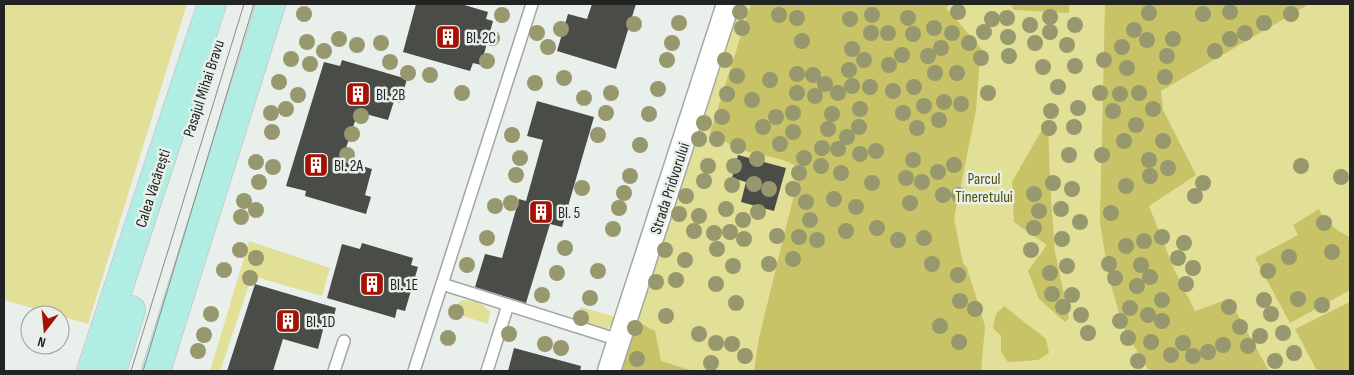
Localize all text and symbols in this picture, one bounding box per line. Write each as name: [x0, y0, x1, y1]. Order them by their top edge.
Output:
building icon: Bl. 2C: [435, 24, 461, 50]
place label: Bl. 2C: [466, 29, 496, 48]
street label: Pasajul Mihai Bravu: [180, 37, 229, 139]
building icon: Bl. 2B: [345, 81, 371, 107]
place label: Bl. 2B: [376, 86, 405, 105]
street label: Strada Pridvorului: [647, 140, 694, 237]
street label: Calea Văcărești: [132, 147, 175, 230]
building icon: Bl. 2A: [303, 152, 329, 178]
place label: Bl. 2A: [334, 157, 363, 176]
park label: Parcul Tineretului: [955, 170, 1013, 207]
building icon: Bl. 5: [528, 199, 554, 225]
place label: Bl. 5: [558, 204, 580, 223]
building icon: Bl. 1E: [359, 271, 385, 297]
place label: Bl. 1E: [390, 276, 418, 295]
north arrow: [20, 305, 70, 355]
building icon: Bl. 1D: [275, 308, 301, 334]
place label: Bl. 1D: [306, 313, 335, 332]
text: N: [36, 333, 47, 351]

